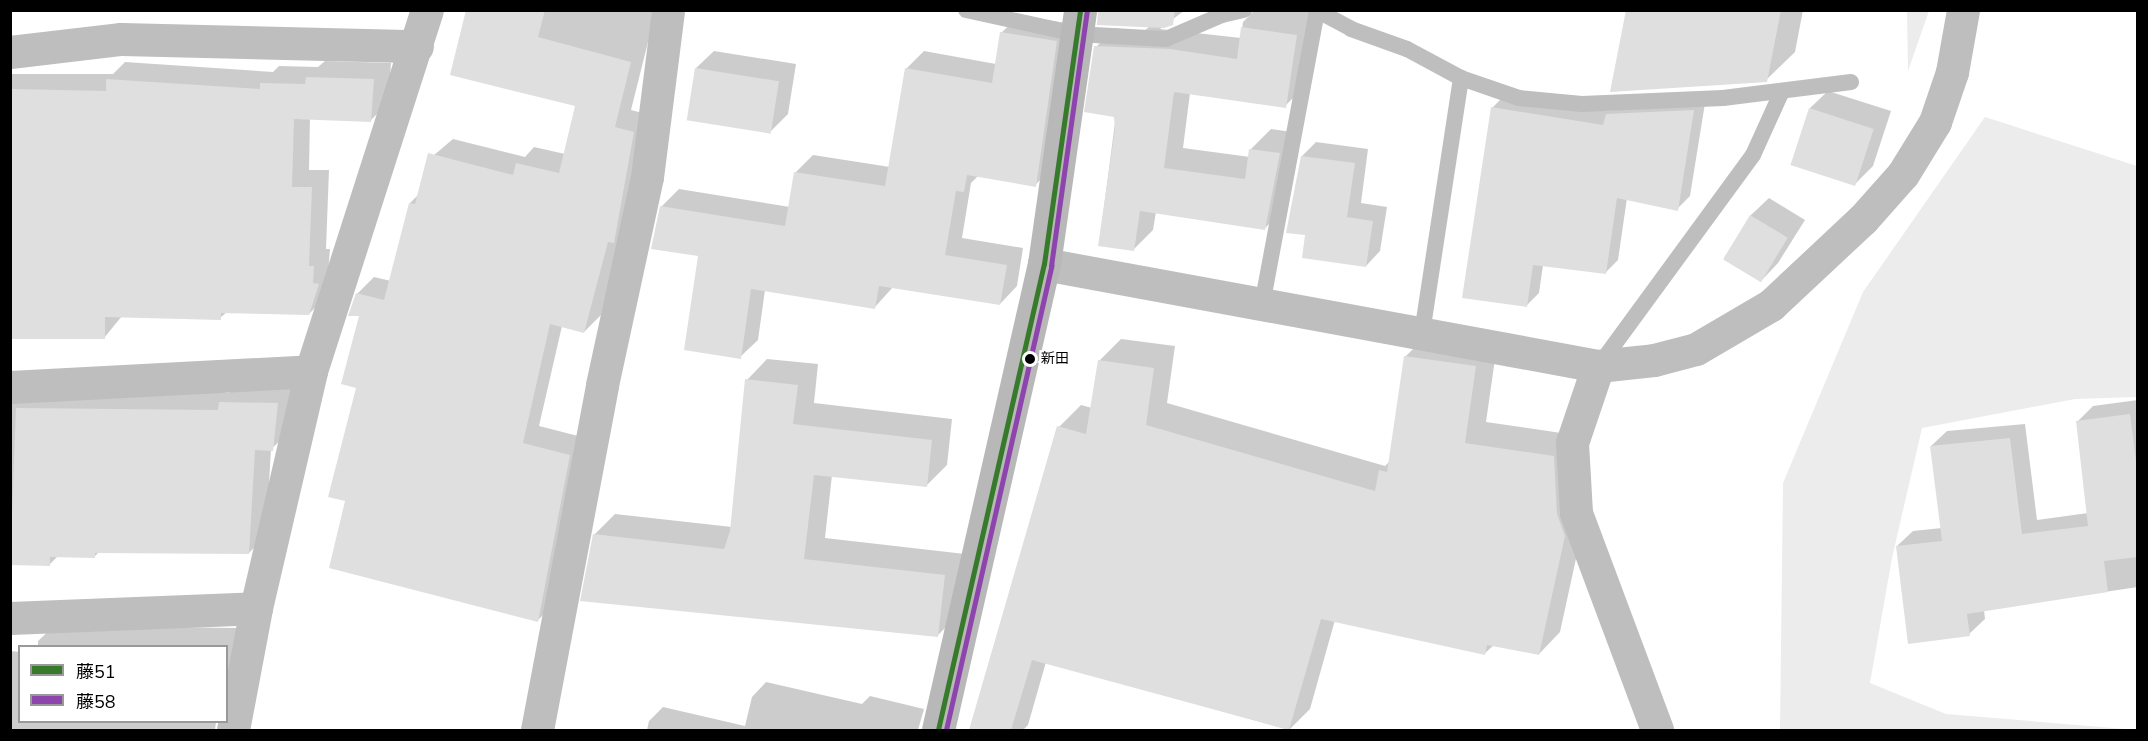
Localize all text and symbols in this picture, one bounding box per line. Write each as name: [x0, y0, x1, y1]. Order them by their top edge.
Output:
place label: 新田: [1041, 351, 1069, 367]
marker: 新田: [1024, 353, 1036, 365]
legend: [18, 645, 228, 723]
text: 藤51: [76, 660, 116, 684]
text: 藤58: [76, 690, 116, 714]

